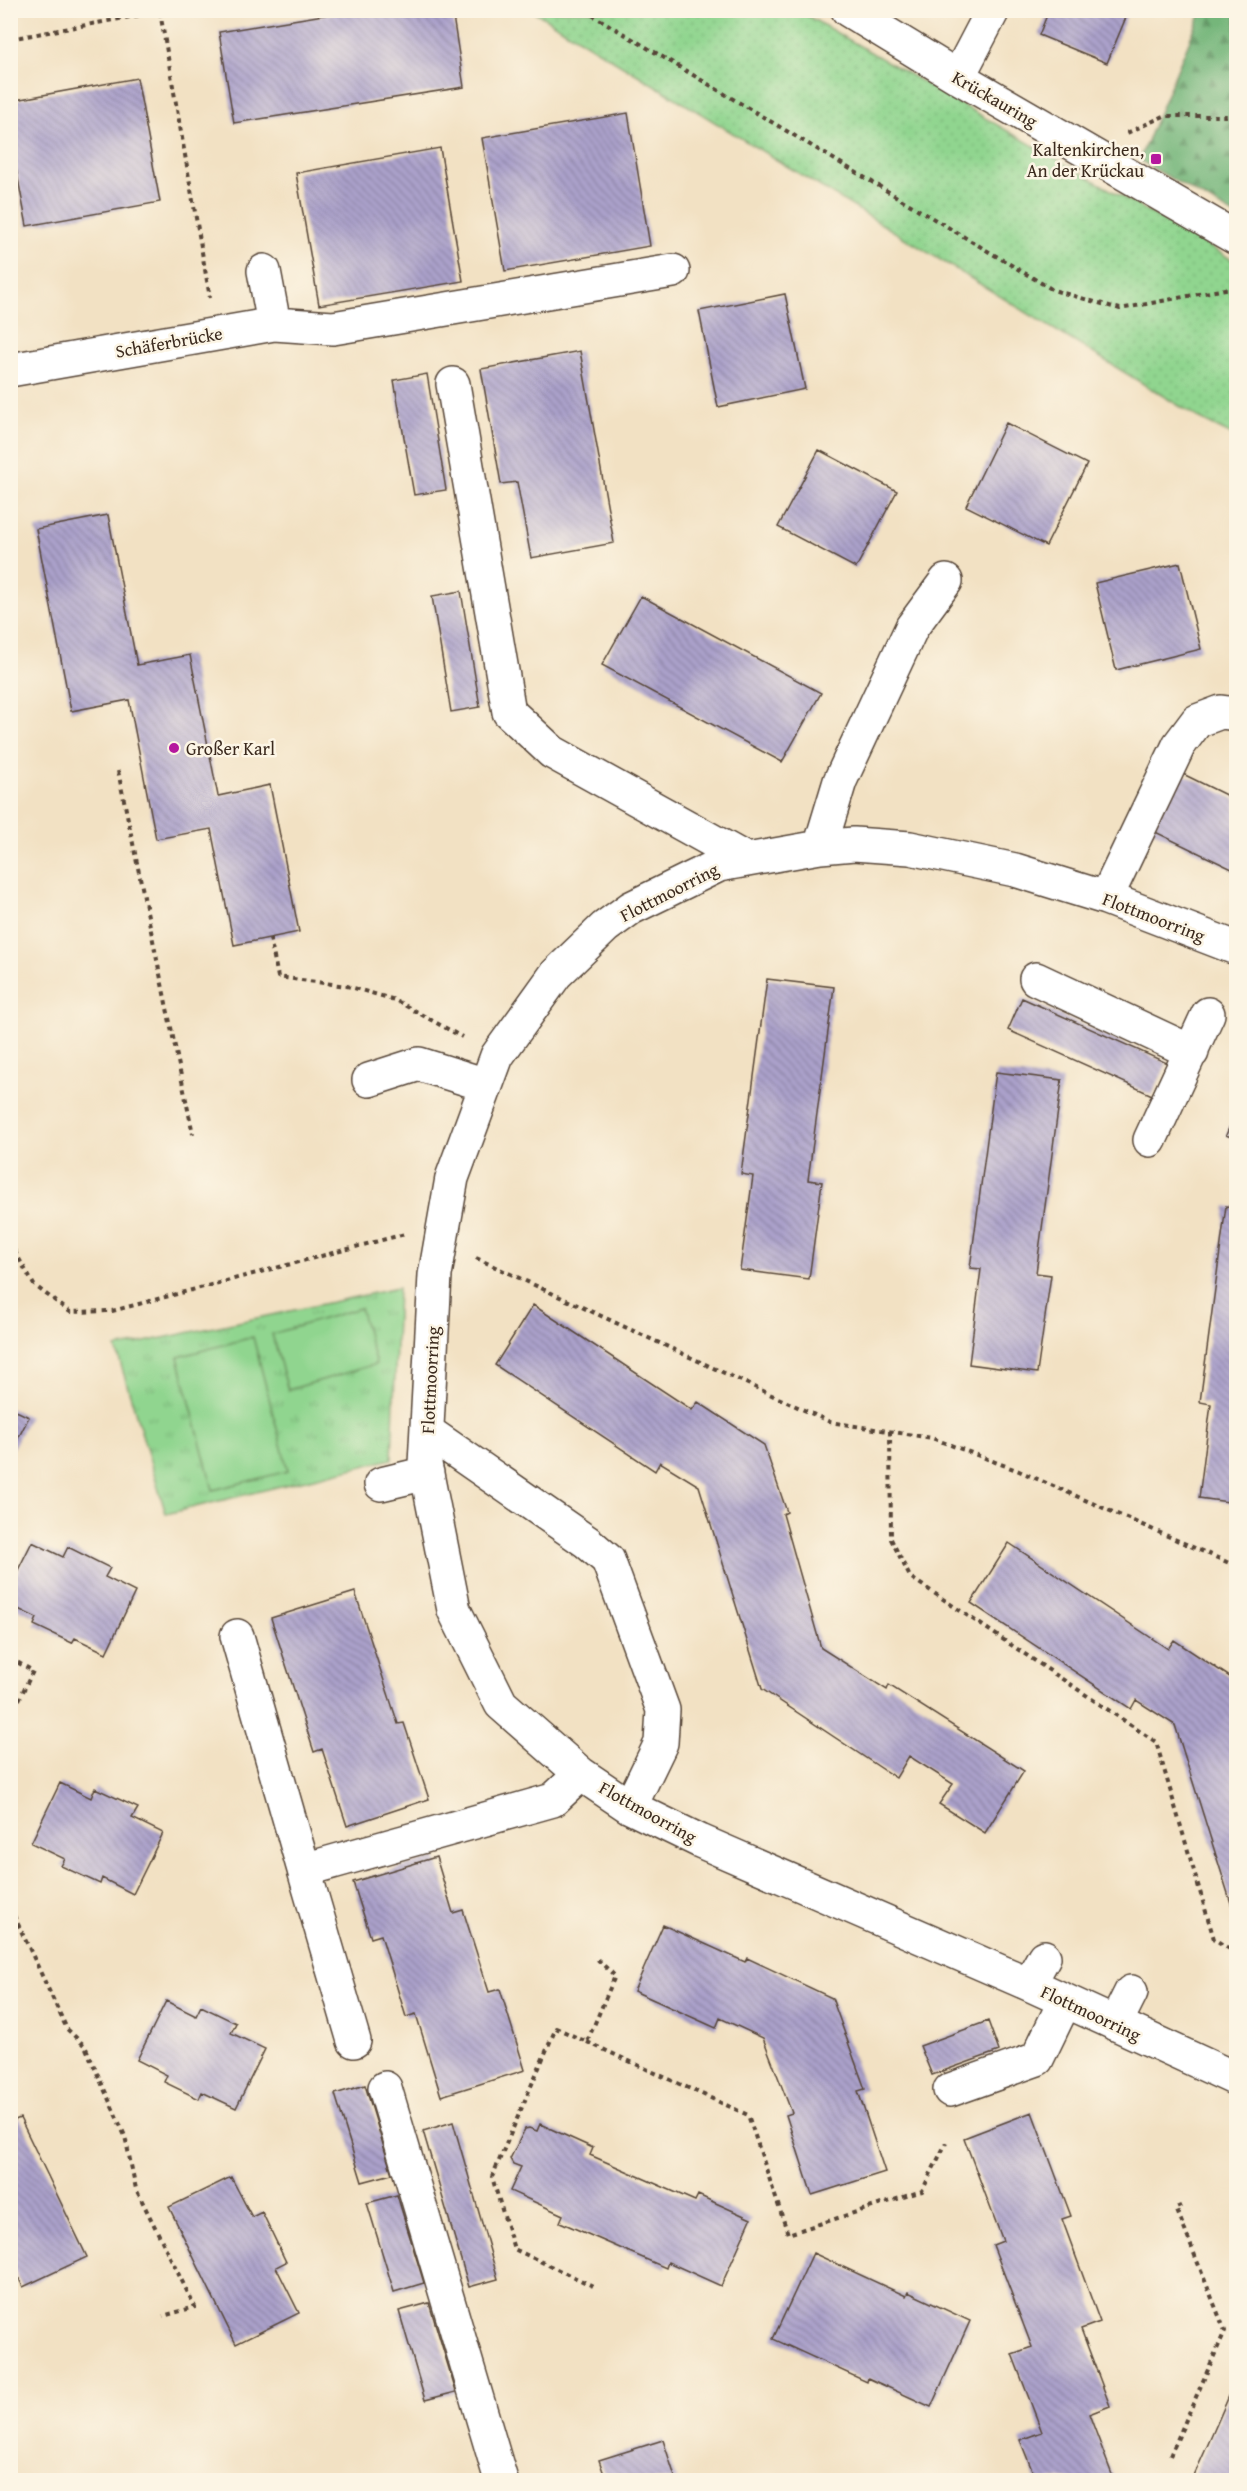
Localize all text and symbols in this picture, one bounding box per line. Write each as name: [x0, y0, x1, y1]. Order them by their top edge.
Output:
street label: Krückauring: [947, 64, 1043, 134]
place label: Kaltenkirchen, An der Krückau: [1027, 136, 1144, 184]
marker: Kaltenkirchen, An der Krückau: [1149, 152, 1163, 166]
street label: Schäferbrücke: [113, 319, 225, 365]
place label: Großer Karl: [186, 735, 275, 762]
marker: Großer Karl: [167, 741, 181, 755]
street label: Flottmoorring: [615, 855, 723, 928]
street label: Flottmoorring: [1099, 885, 1209, 949]
street label: Flottmoorring: [414, 1325, 446, 1435]
street label: Flottmoorring: [594, 1774, 702, 1850]
street label: Flottmoorring: [1036, 1978, 1146, 2048]

